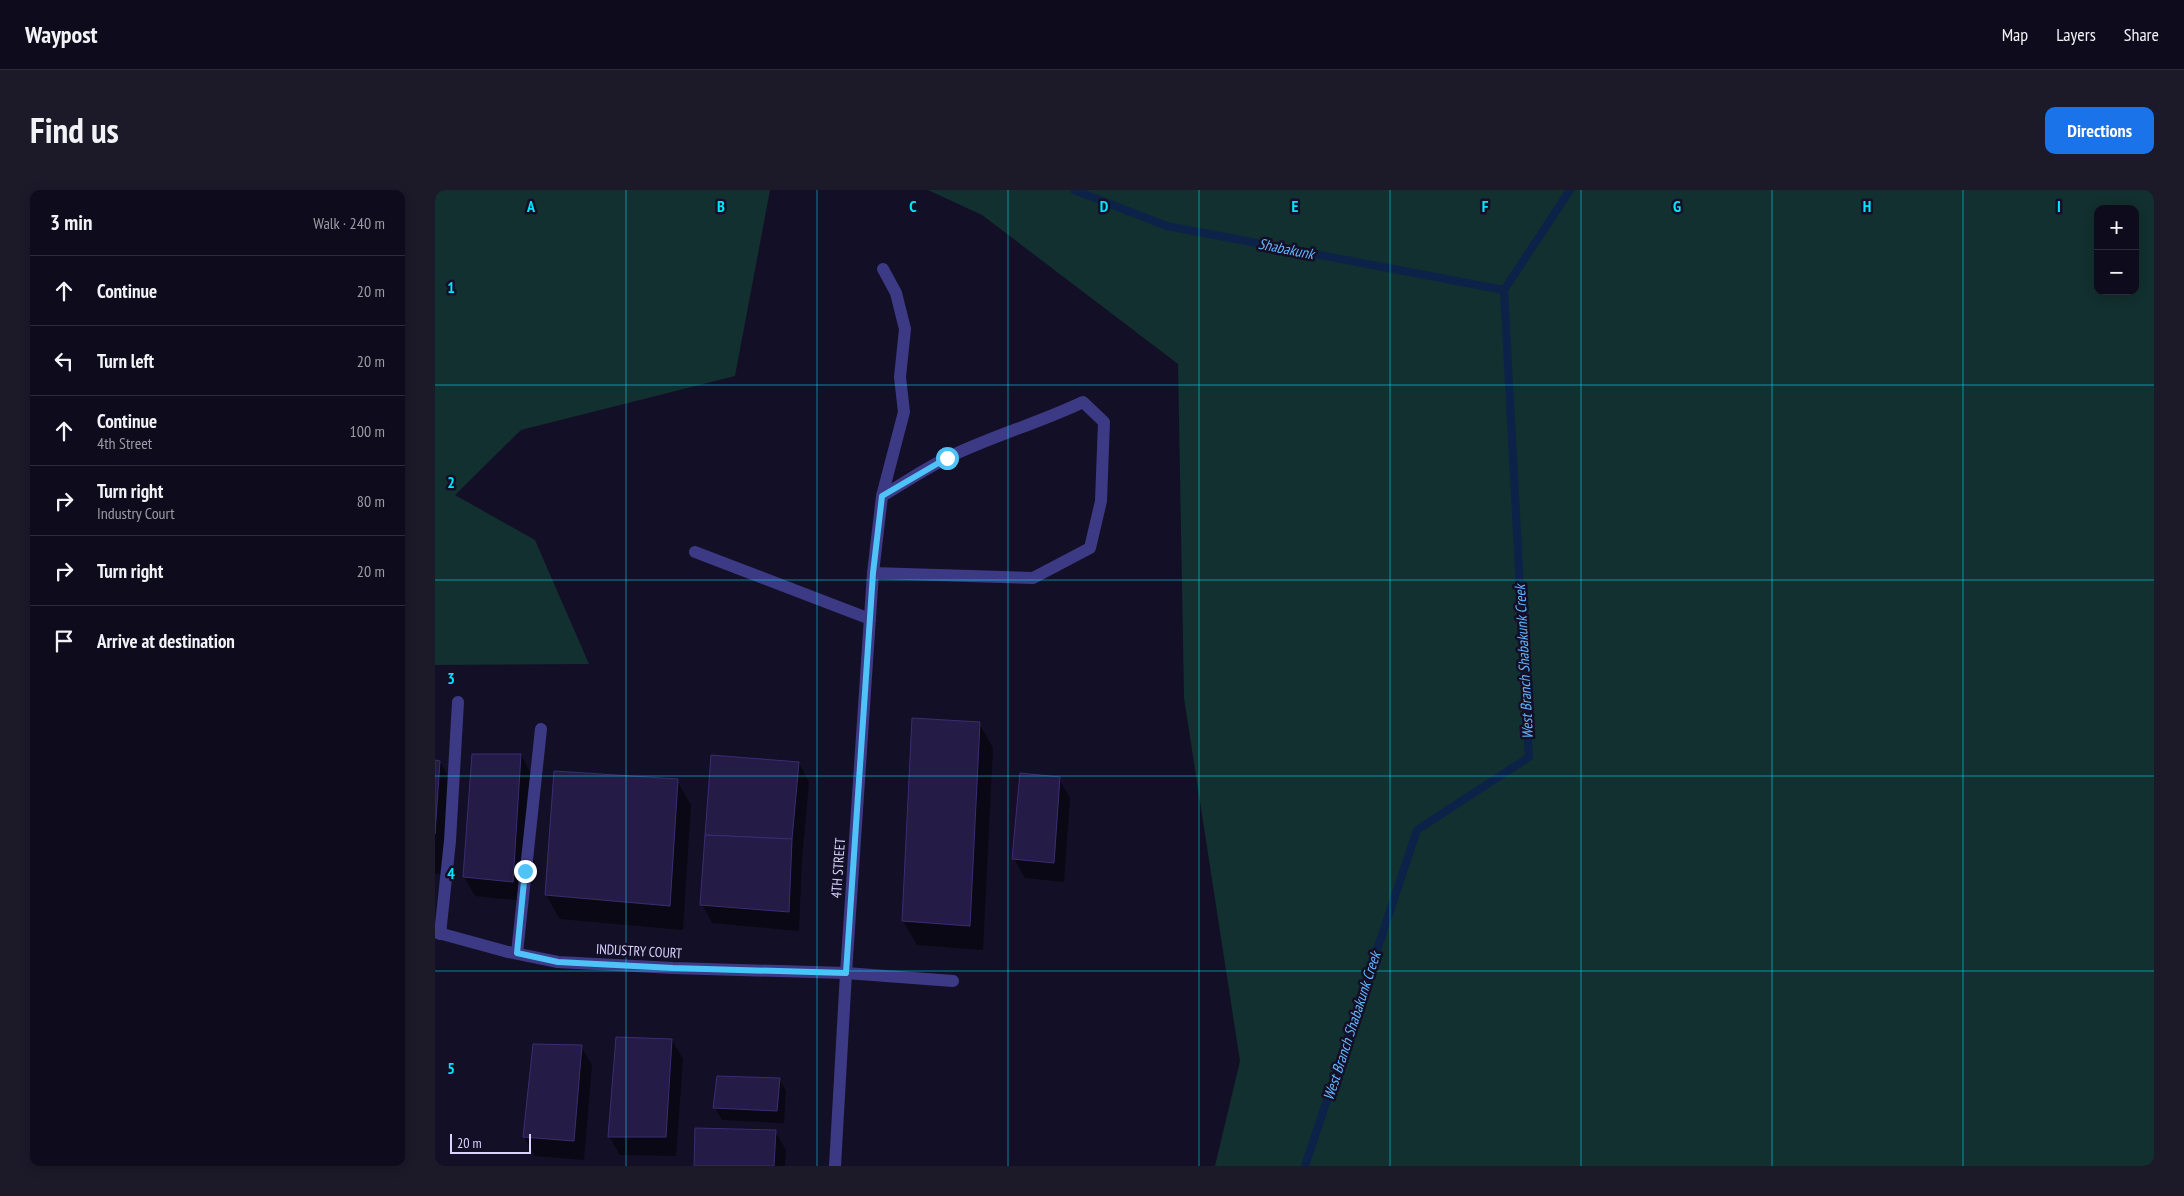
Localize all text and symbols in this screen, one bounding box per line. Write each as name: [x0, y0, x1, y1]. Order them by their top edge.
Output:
text: Waypost: [25, 19, 98, 50]
text: Map: [2002, 23, 2028, 46]
text: Layers: [2056, 23, 2096, 46]
text: Share: [2124, 23, 2159, 46]
text: Find us: [30, 107, 119, 153]
button: Directions: [2045, 107, 2154, 154]
text: A: [526, 196, 536, 216]
text: B: [717, 196, 725, 216]
text: C: [909, 196, 917, 216]
text: D: [1100, 196, 1109, 216]
text: E: [1292, 196, 1299, 216]
text: F: [1482, 196, 1489, 216]
text: G: [1673, 196, 1681, 216]
text: H: [1863, 196, 1871, 216]
text: I: [2057, 196, 2061, 216]
map controls: [2094, 205, 2139, 295]
button: +: [2094, 205, 2139, 250]
text: 3 min: [50, 209, 92, 236]
text: Walk · 240 m: [313, 213, 385, 233]
water label: Shabakunk: [1257, 234, 1318, 264]
button: −: [2094, 250, 2139, 295]
icon: ahead: [50, 277, 78, 305]
text: 1: [447, 277, 455, 297]
text: Continue: [97, 279, 157, 303]
text: 20 m: [357, 281, 385, 301]
icon: left: [50, 347, 78, 375]
text: Turn left: [97, 349, 154, 373]
text: 20 m: [357, 351, 385, 371]
text: Continue: [97, 409, 157, 433]
icon: ahead: [50, 417, 78, 445]
text: 100 m: [350, 421, 385, 441]
text: 4th Street: [97, 433, 152, 453]
route start: [936, 447, 959, 470]
text: 2: [447, 472, 455, 492]
text: Turn right: [97, 479, 163, 503]
icon: right: [50, 487, 78, 515]
text: 80 m: [357, 491, 385, 511]
text: Industry Court: [97, 503, 175, 523]
icon: right: [50, 557, 78, 585]
text: Turn right: [97, 559, 163, 583]
text: 20 m: [357, 561, 385, 581]
water label: West Branch Shabakunk Creek: [1510, 582, 1537, 740]
icon: arrive: [50, 627, 78, 655]
text: Arrive at destination: [97, 629, 235, 653]
text: 3: [447, 668, 455, 688]
street label: 4TH STREET: [827, 837, 849, 899]
route end: [514, 860, 537, 883]
text: 4: [447, 863, 455, 883]
street label: INDUSTRY COURT: [595, 940, 683, 962]
water label: West Branch Shabakunk Creek: [1319, 947, 1385, 1102]
text: 5: [447, 1058, 455, 1078]
scale bar: [450, 1131, 531, 1154]
text: 20 m: [457, 1134, 482, 1152]

